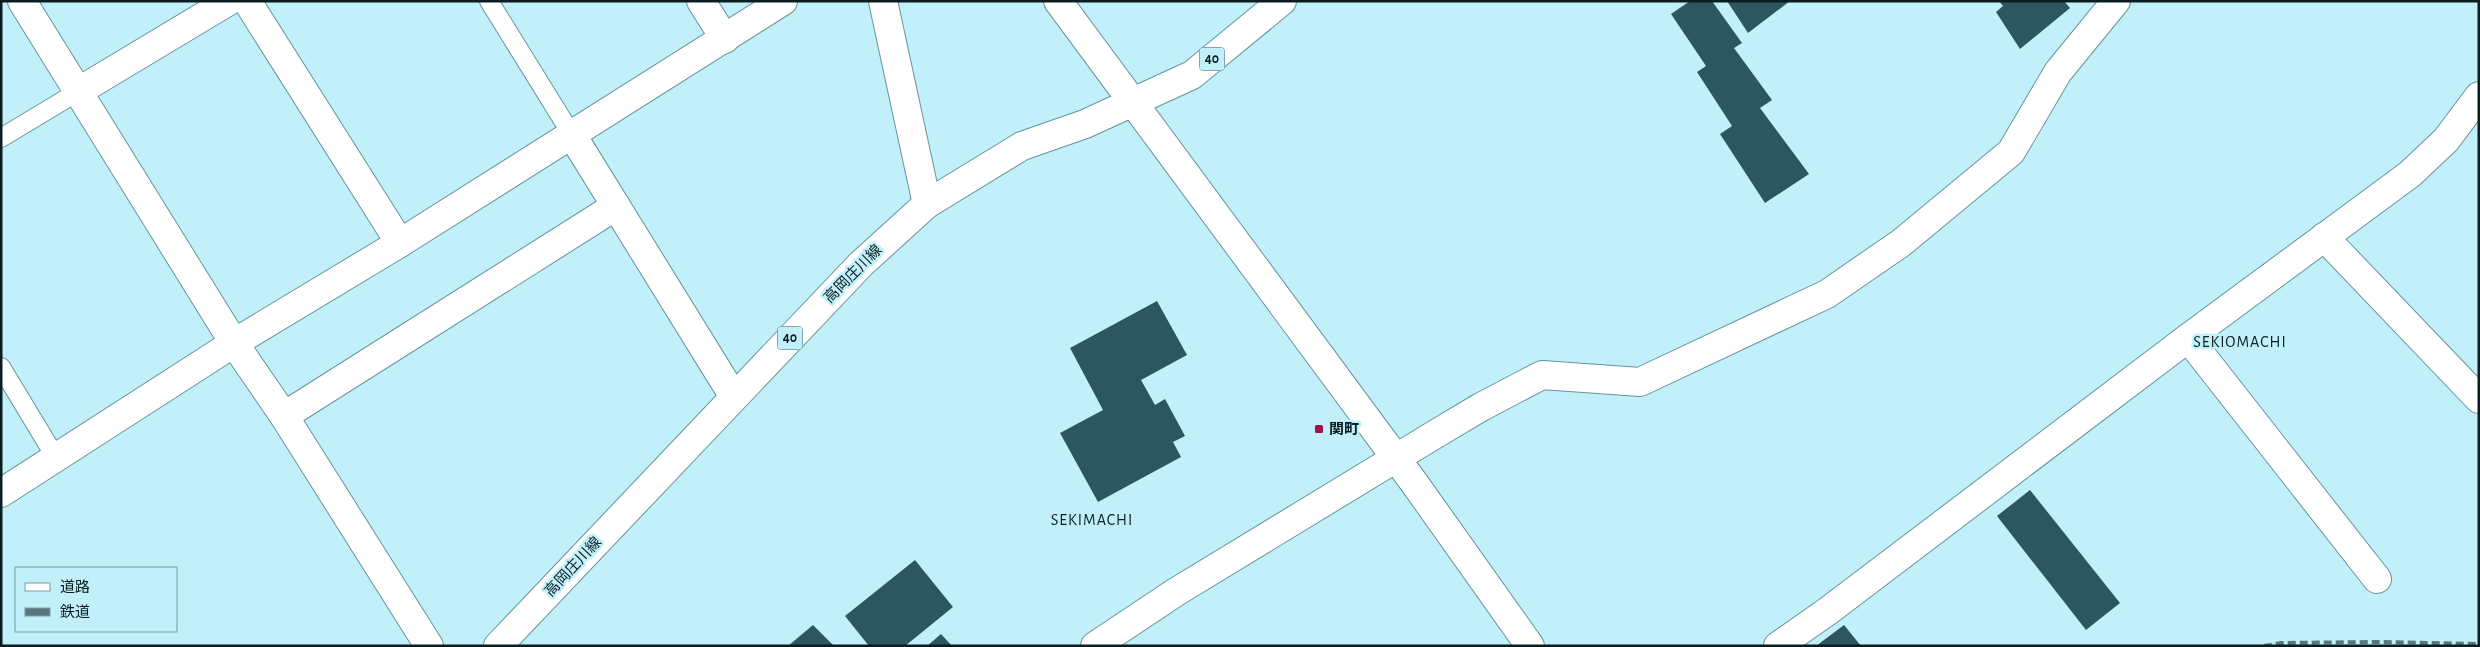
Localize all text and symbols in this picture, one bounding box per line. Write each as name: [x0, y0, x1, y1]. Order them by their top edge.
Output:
road number: 40: [1200, 48, 1224, 70]
street label: 高岡庄川線: [820, 241, 885, 306]
road number: 40: [778, 326, 802, 349]
district label: SEKIOMACHI: [2193, 334, 2287, 350]
place label: 関町: [1329, 422, 1359, 437]
marker: 関町: [1313, 423, 1325, 435]
district label: SEKIMACHI: [1051, 512, 1133, 528]
street label: 高岡庄川線: [541, 534, 604, 600]
legend: [15, 567, 178, 632]
text: 道路: [60, 579, 90, 595]
text: 鉄道: [60, 604, 90, 620]

